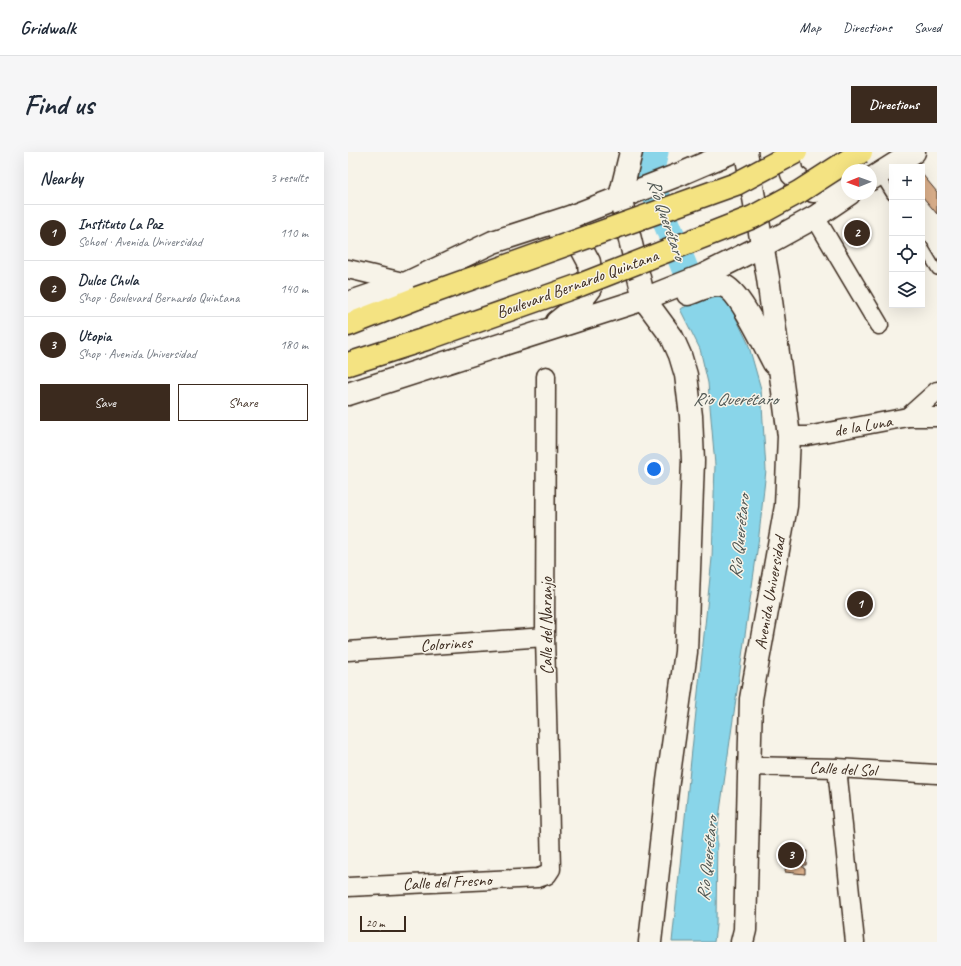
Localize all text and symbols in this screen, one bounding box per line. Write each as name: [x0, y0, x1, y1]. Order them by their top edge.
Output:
text: Gridwalk: [20, 16, 76, 40]
text: Map: [800, 19, 821, 36]
text: Directions: [843, 19, 892, 36]
text: Saved: [914, 19, 941, 36]
button: Directions: [851, 86, 937, 123]
text: Find us: [24, 87, 94, 122]
north arrow: [841, 164, 877, 200]
map controls: [889, 164, 925, 308]
button: +: [889, 164, 925, 200]
text: Nearby: [40, 168, 83, 189]
text: 3 results: [270, 170, 308, 186]
water label: Río Querétaro: [643, 176, 692, 266]
button: −: [889, 200, 925, 236]
text: Instituto La Paz: [78, 215, 162, 234]
pin: 2: [844, 218, 870, 248]
text: 1: [50, 225, 56, 241]
text: 110 m: [280, 225, 308, 241]
text: School · Avenida Universidad: [78, 234, 202, 250]
button: locate: [889, 236, 925, 272]
street label: Boulevard Bernardo Quintana: [493, 245, 662, 323]
text: Dulce Chula: [78, 271, 138, 290]
button: layers: [889, 272, 925, 308]
text: 2: [50, 281, 56, 297]
text: 140 m: [280, 281, 308, 297]
text: Shop · Boulevard Bernardo Quintana: [78, 290, 239, 306]
text: Utopia: [78, 327, 111, 346]
text: 3: [50, 337, 56, 353]
text: 180 m: [280, 337, 308, 353]
text: Shop · Avenida Universidad: [78, 346, 196, 362]
button: Save: [40, 384, 170, 421]
button: Share: [178, 384, 308, 421]
water label: Rio Querétaro: [693, 388, 781, 410]
street label: de la Luna: [832, 410, 895, 441]
your location: [644, 459, 664, 479]
water label: Río Querétaro: [724, 490, 755, 580]
street label: Avenida Universidad: [750, 533, 791, 651]
street label: Calle del Naranjo: [536, 576, 557, 675]
pin: 1: [847, 589, 873, 619]
street label: Colorines: [420, 632, 474, 656]
street label: Calle del Sol: [809, 757, 880, 781]
water label: Río Querétaro: [692, 812, 723, 902]
pin: 3: [778, 840, 804, 870]
street label: Calle del Fresno: [402, 869, 494, 895]
scale bar: [360, 914, 406, 933]
text: 20 m: [366, 916, 385, 930]

